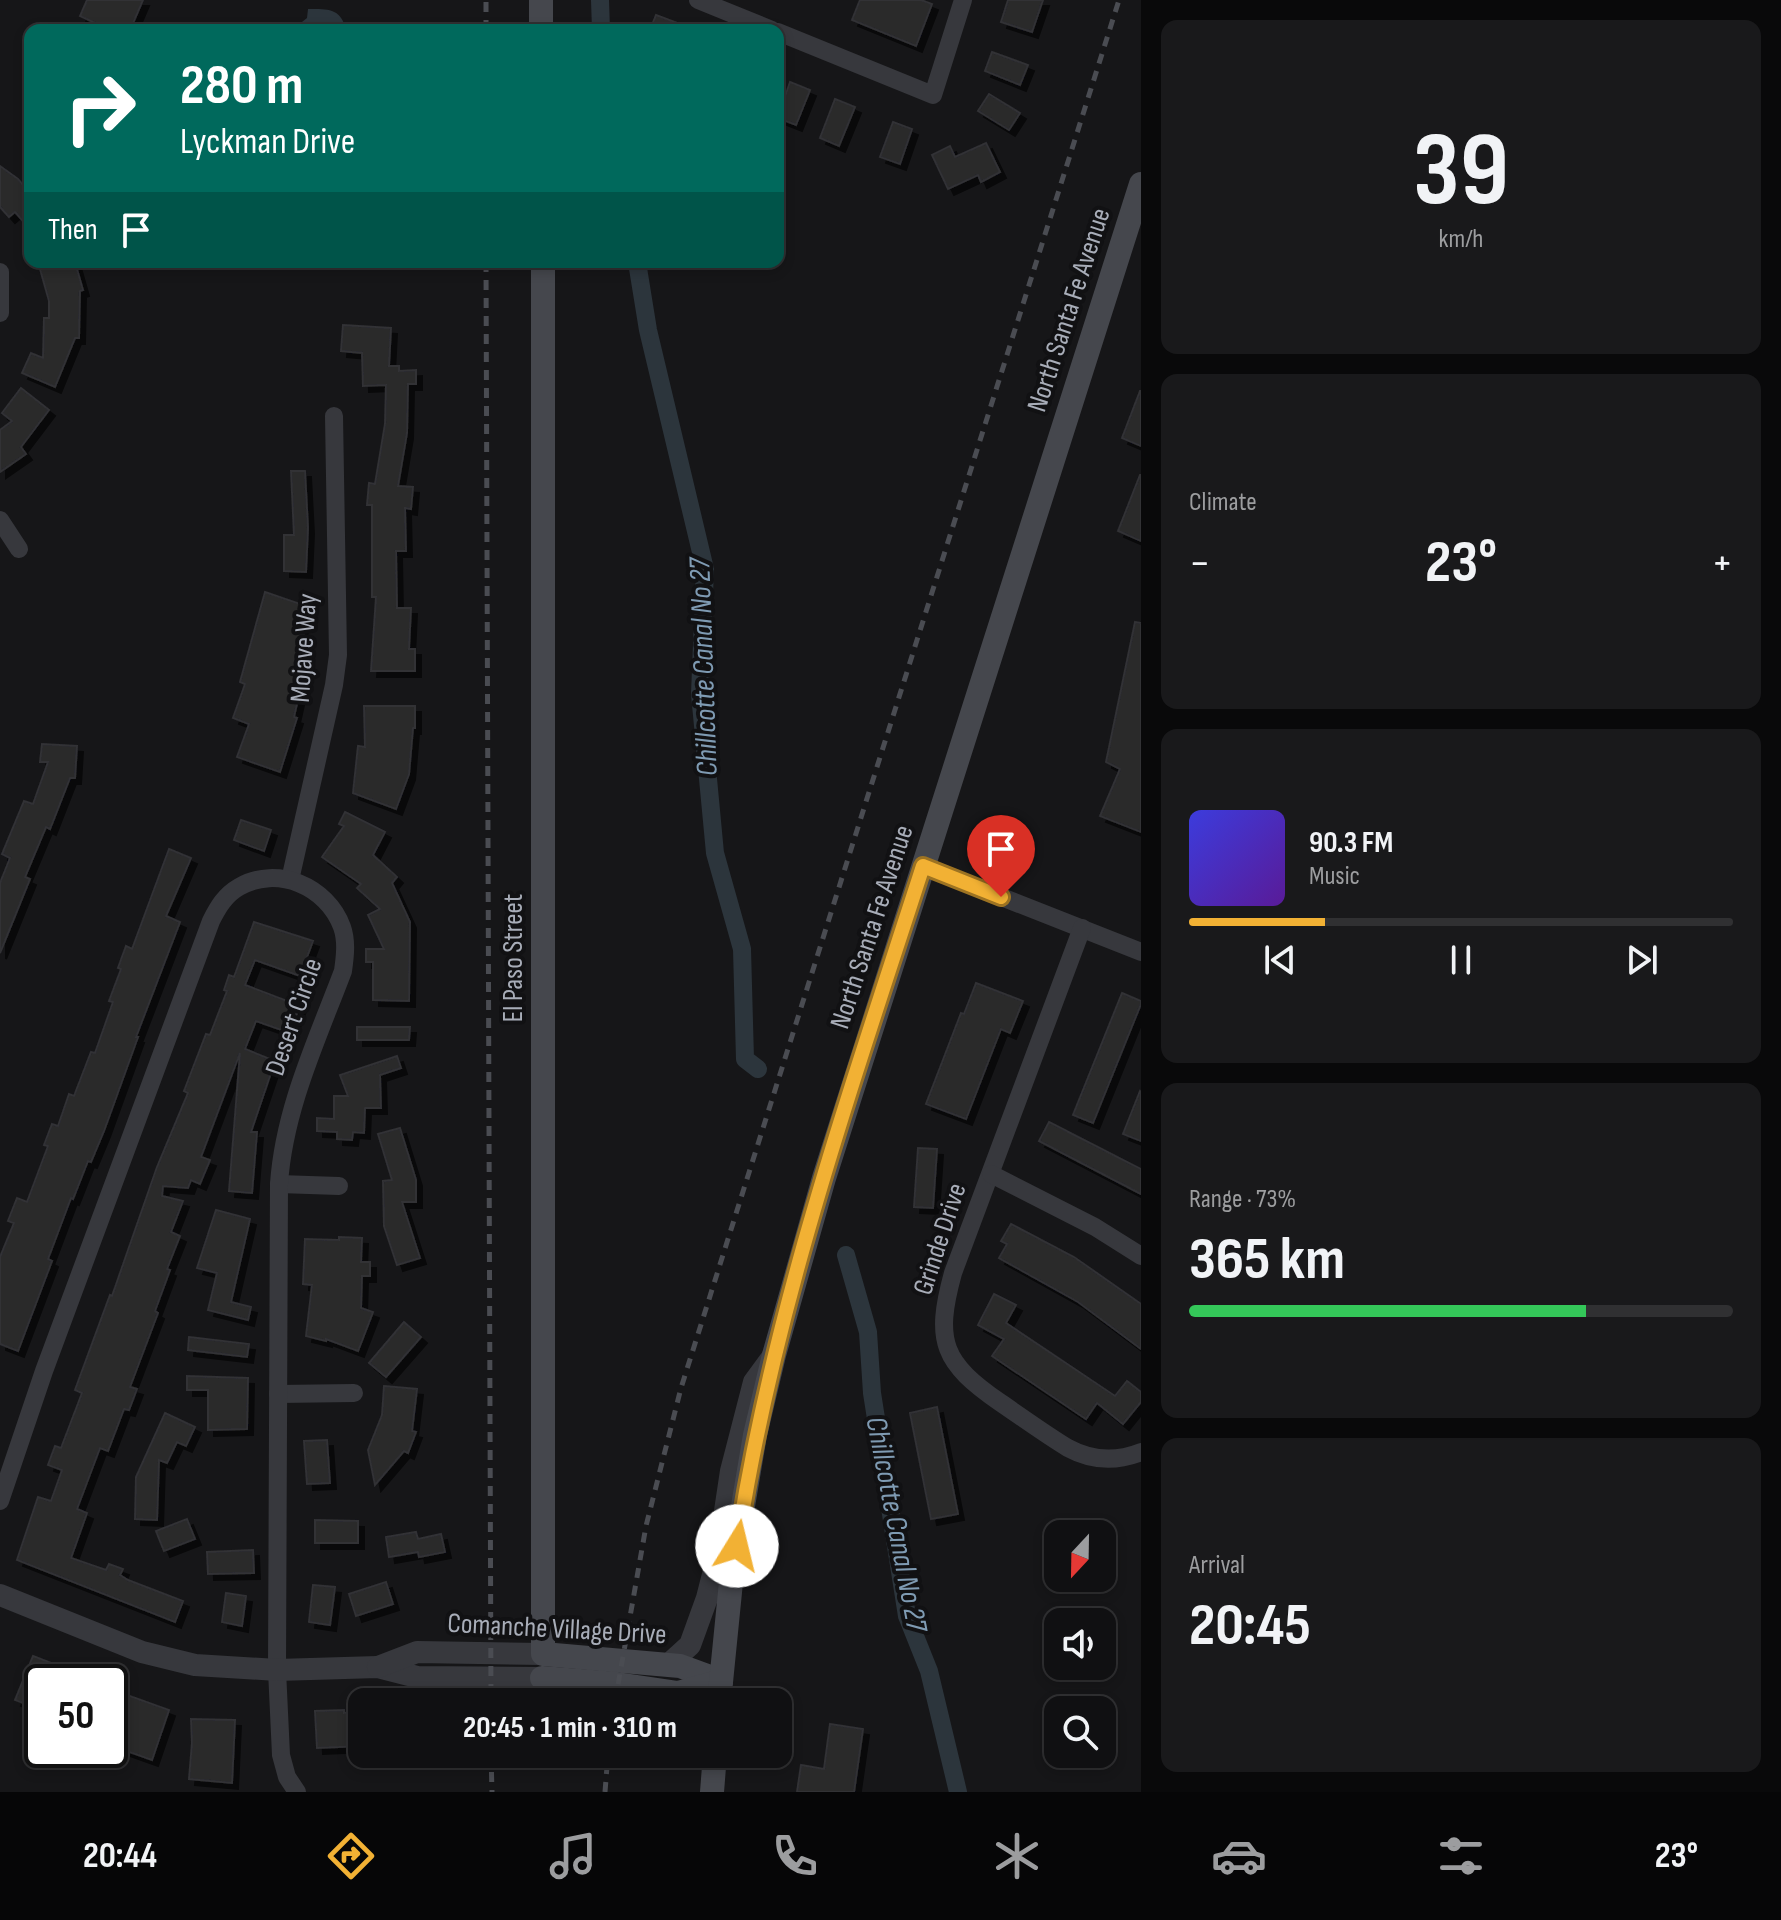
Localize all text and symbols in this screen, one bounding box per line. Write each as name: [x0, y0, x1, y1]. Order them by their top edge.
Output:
text: 280 m: [180, 53, 303, 120]
icon: right: [48, 56, 152, 160]
text: 39: [1413, 109, 1509, 234]
text: Lyckman Drive: [180, 121, 355, 164]
street label: North Santa Fe Avenue: [1021, 204, 1117, 416]
icon: arrive: [114, 208, 158, 252]
text: Then: [48, 212, 98, 248]
text: km/h: [1439, 224, 1483, 255]
text: Climate: [1189, 487, 1257, 518]
text: 23°: [1425, 527, 1497, 599]
text: −: [1189, 537, 1211, 590]
text: +: [1711, 537, 1733, 590]
water label: Chillcotte Canal No 27: [682, 555, 726, 777]
street label: Mojave Way: [284, 592, 324, 704]
pin: [967, 815, 1035, 897]
street label: North Santa Fe Avenue: [824, 821, 920, 1033]
text: 90.3 FM: [1309, 825, 1393, 861]
icon: arrive: [979, 827, 1023, 871]
text: Music: [1309, 861, 1360, 892]
street label: El Paso Street: [497, 894, 530, 1022]
icon: previous: [1258, 938, 1302, 982]
icon: pause: [1439, 938, 1483, 982]
icon: next: [1620, 938, 1664, 982]
street label: Desert Circle: [259, 954, 329, 1080]
street label: Grinde Drive: [906, 1179, 974, 1299]
text: Range · 73%: [1189, 1184, 1296, 1215]
text: 365 km: [1189, 1224, 1345, 1296]
water label: Chillcotte Canal No 27: [858, 1413, 935, 1637]
position arrow: [695, 1504, 779, 1588]
north arrow: [1044, 1520, 1116, 1592]
map controls: [1044, 1520, 1116, 1768]
text: Arrival: [1189, 1550, 1245, 1581]
text: 20:45: [1189, 1590, 1311, 1662]
street label: Comanche Village Drive: [447, 1607, 667, 1651]
button: sound: [1044, 1608, 1116, 1680]
speed limit sign: 50: [24, 1664, 128, 1768]
button: search: [1044, 1696, 1116, 1768]
text: 20:45 · 1 min · 310 m: [463, 1710, 677, 1746]
icon: directions: [323, 1828, 379, 1884]
icon: music: [545, 1828, 601, 1884]
icon: phone: [767, 1828, 823, 1884]
icon: climate: [989, 1828, 1045, 1884]
icon: car: [1211, 1828, 1267, 1884]
icon: filters: [1433, 1828, 1489, 1884]
text: 20:44: [83, 1835, 157, 1878]
text: 23°: [1655, 1835, 1698, 1878]

